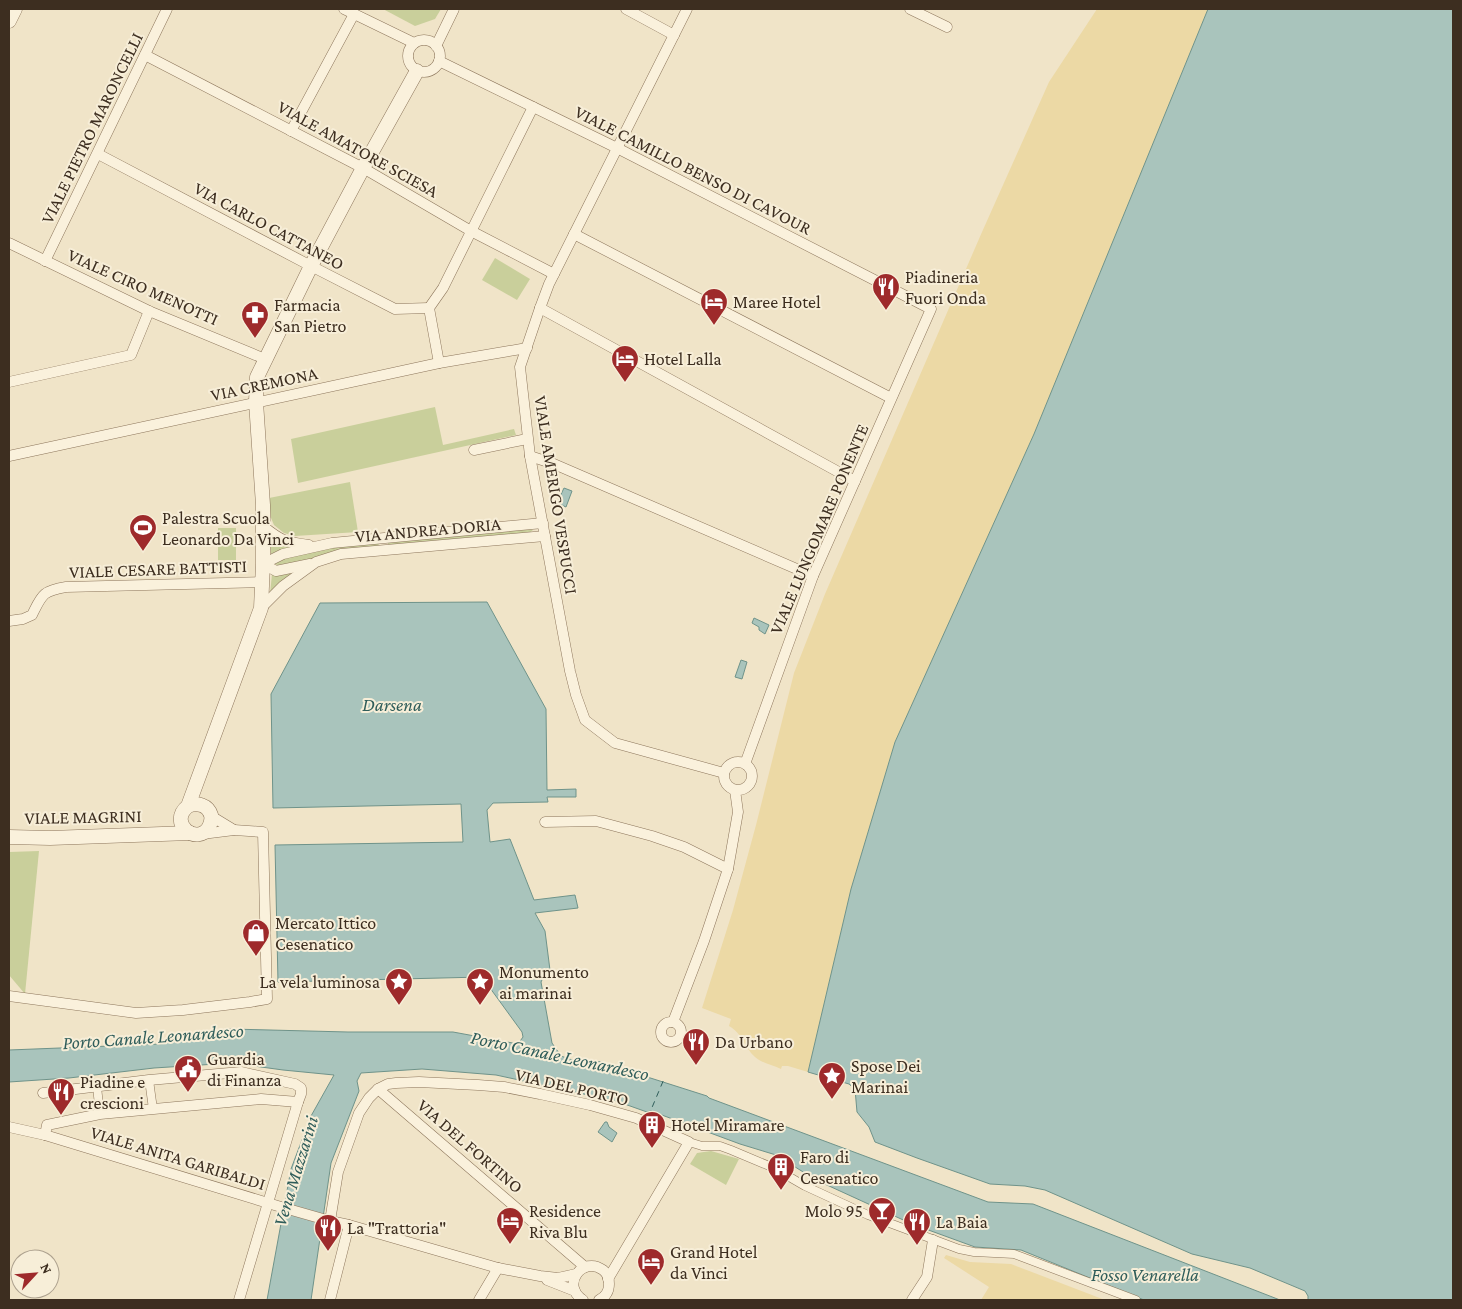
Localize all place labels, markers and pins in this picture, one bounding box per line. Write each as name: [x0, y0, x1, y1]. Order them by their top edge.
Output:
place label: Piadineria Fuori Onda: [905, 267, 986, 308]
restaurant icon: Piadineria Fuori Onda: [871, 272, 901, 311]
hotel icon: Maree Hotel: [699, 287, 729, 326]
place label: Maree Hotel: [733, 292, 821, 312]
place label: Farmacia San Pietro: [274, 295, 346, 336]
pharmacy icon: Farmacia San Pietro: [240, 300, 270, 339]
hotel icon: Hotel Lalla: [610, 344, 640, 383]
place label: Hotel Lalla: [644, 349, 722, 369]
place label: Palestra Scuola Leonardo Da Vinci: [162, 508, 294, 549]
sports icon: Palestra Scuola Leonardo Da Vinci: [128, 513, 158, 552]
place label: Mercato Ittico Cesenatico: [275, 913, 376, 954]
shop icon: Mercato Ittico Cesenatico: [241, 918, 271, 957]
place label: Monumento ai marinai: [499, 962, 589, 1003]
place icon: La vela luminosa: [384, 967, 414, 1006]
place icon: Monumento ai marinai: [465, 967, 495, 1006]
place label: La vela luminosa: [259, 972, 380, 992]
restaurant icon: Da Urbano: [681, 1027, 711, 1066]
place label: Da Urbano: [715, 1032, 793, 1052]
place label: Guardia di Finanza: [207, 1049, 282, 1090]
public building icon: Guardia di Finanza: [173, 1054, 203, 1093]
place label: Spose Dei Marinai: [851, 1056, 921, 1097]
place icon: Spose Dei Marinai: [817, 1061, 847, 1100]
place label: Piadine e crescioni: [80, 1072, 145, 1113]
restaurant icon: Piadine e crescioni: [46, 1077, 76, 1116]
building icon: Hotel Miramare: [637, 1110, 667, 1149]
place label: Hotel Miramare: [671, 1115, 784, 1135]
place label: Faro di Cesenatico: [800, 1147, 878, 1188]
building icon: Faro di Cesenatico: [766, 1152, 796, 1191]
bar icon: Molo 95: [867, 1196, 897, 1235]
place label: Residence Riva Blu: [529, 1201, 601, 1242]
place label: Molo 95: [805, 1201, 863, 1221]
hotel icon: Residence Riva Blu: [495, 1206, 525, 1245]
restaurant icon: La Baia: [902, 1207, 932, 1246]
place label: La Baia: [936, 1212, 988, 1232]
restaurant icon: La "Trattoria": [313, 1213, 343, 1252]
place label: La "Trattoria": [347, 1218, 446, 1238]
place label: Grand Hotel da Vinci: [670, 1242, 758, 1283]
hotel icon: Grand Hotel da Vinci: [636, 1247, 666, 1286]

